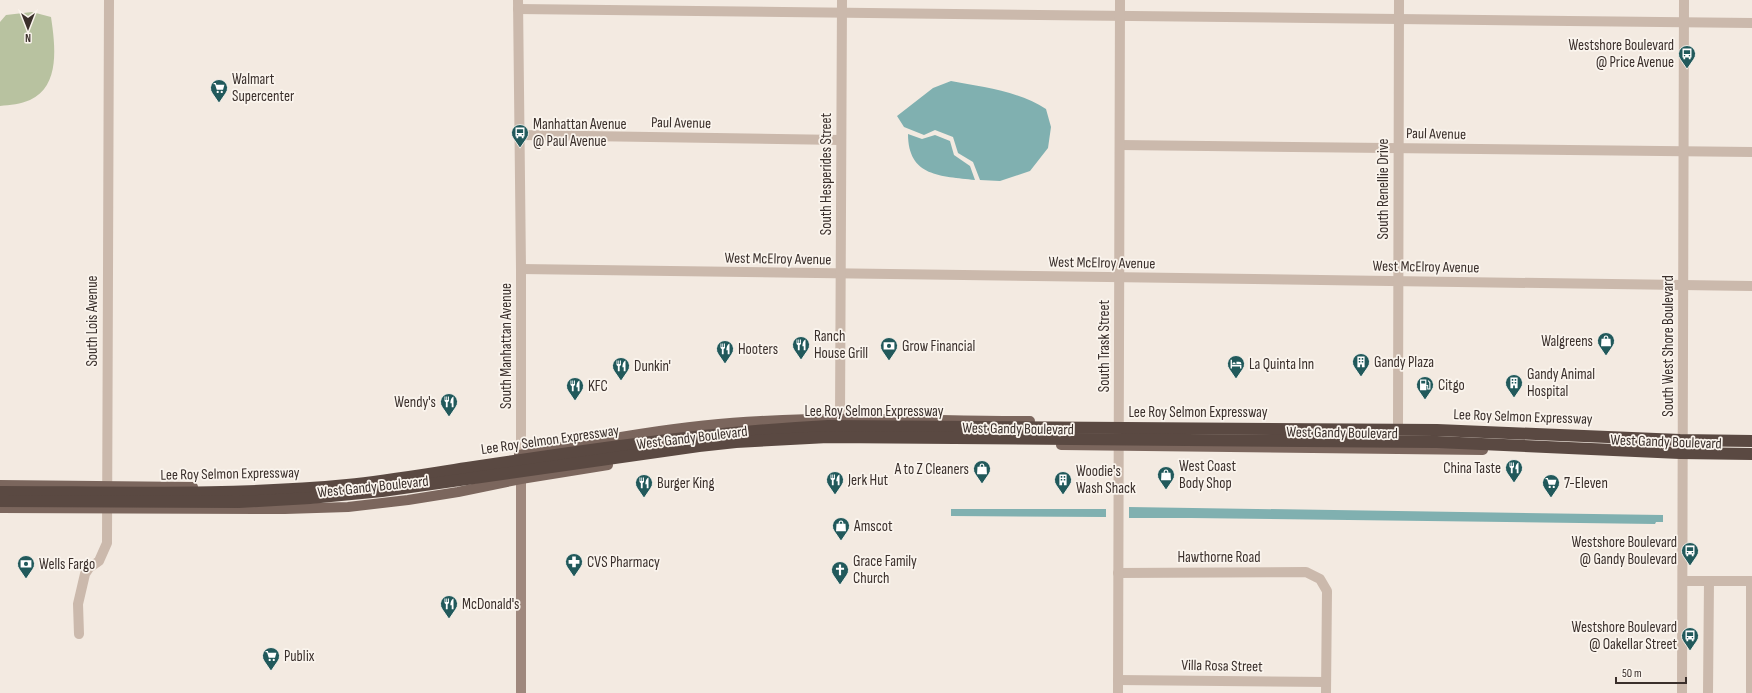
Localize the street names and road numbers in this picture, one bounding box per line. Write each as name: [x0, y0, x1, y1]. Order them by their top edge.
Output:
street label: South Hesperides Street: [817, 112, 836, 235]
street label: Paul Avenue: [651, 113, 711, 133]
street label: Paul Avenue: [1406, 124, 1466, 144]
street label: South Renellie Drive: [1374, 139, 1393, 239]
street label: West McElroy Avenue: [724, 249, 832, 269]
street label: West McElroy Avenue: [1048, 253, 1156, 273]
street label: West McElroy Avenue: [1372, 257, 1480, 277]
street label: South Lois Avenue: [83, 275, 102, 367]
street label: South West Shore Boulevard: [1659, 275, 1678, 417]
street label: South Manhattan Avenue: [497, 283, 516, 409]
street label: South Trask Street: [1095, 299, 1114, 392]
street label: Lee Roy Selmon Expressway: [804, 402, 944, 421]
street label: Lee Roy Selmon Expressway: [1128, 403, 1268, 422]
street label: Lee Roy Selmon Expressway: [1453, 405, 1593, 429]
street label: West Gandy Boulevard: [962, 419, 1074, 439]
street label: Lee Roy Selmon Expressway: [480, 421, 620, 459]
street label: West Gandy Boulevard: [636, 422, 748, 454]
street label: West Gandy Boulevard: [1286, 423, 1398, 443]
street label: West Gandy Boulevard: [1610, 431, 1722, 453]
street label: Lee Roy Selmon Expressway: [160, 463, 300, 485]
street label: West Gandy Boulevard: [317, 472, 429, 502]
street label: Hawthorne Road: [1177, 548, 1261, 567]
street label: Villa Rosa Street: [1181, 656, 1263, 676]

